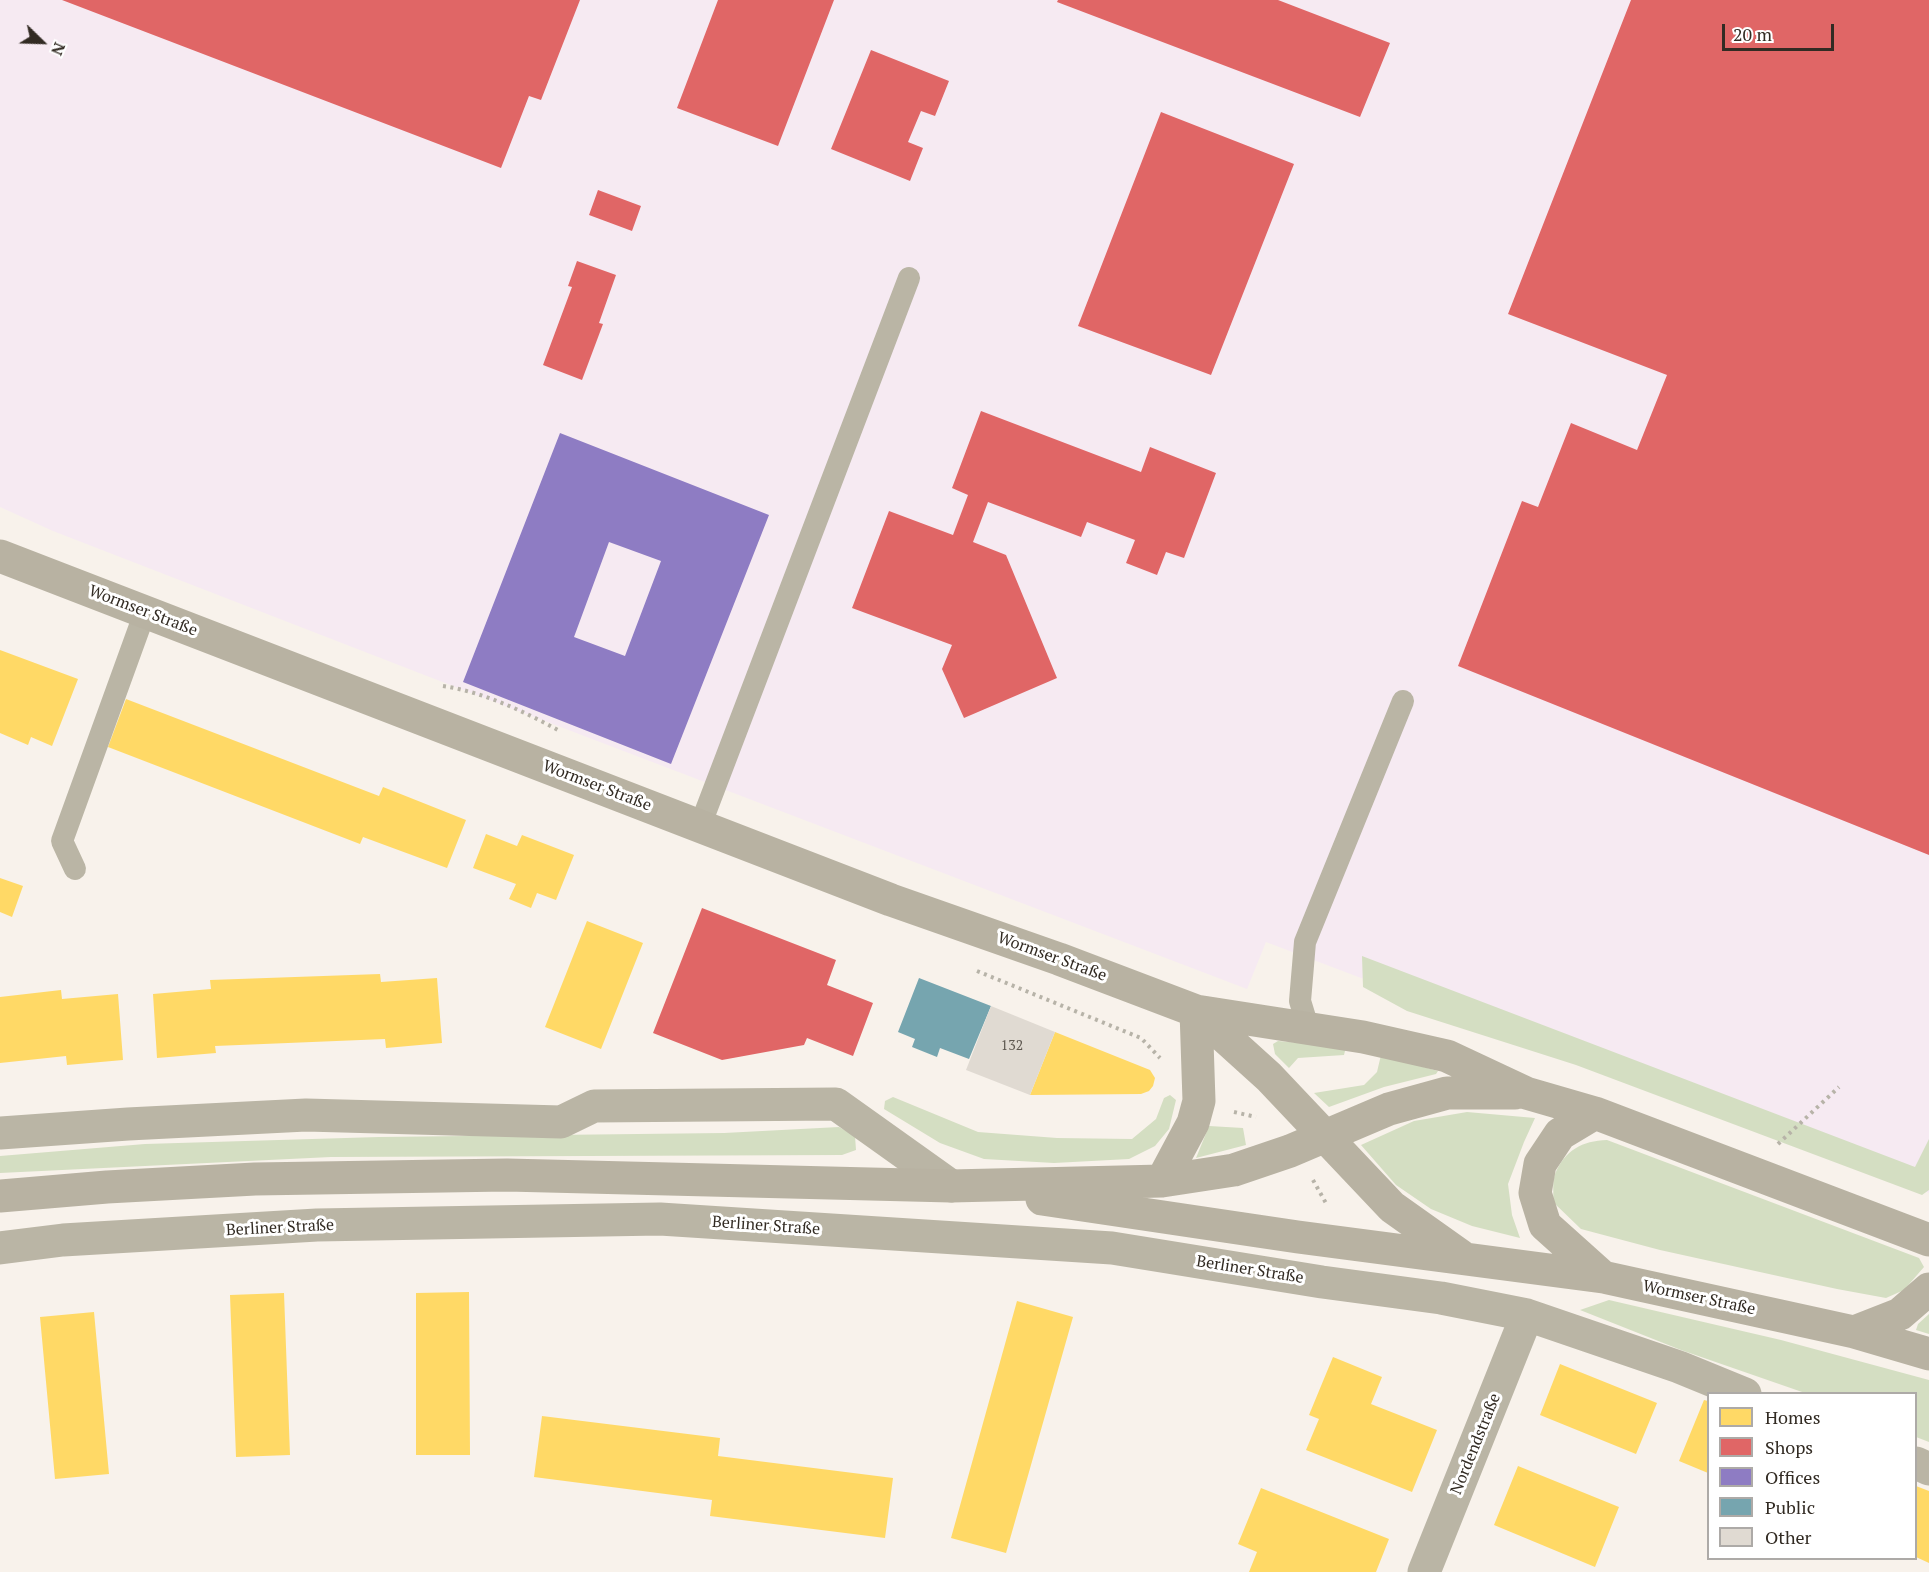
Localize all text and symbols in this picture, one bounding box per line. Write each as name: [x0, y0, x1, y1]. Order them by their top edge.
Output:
north arrow: [12, 12, 72, 72]
scale bar: [1725, 12, 1838, 50]
text: 20 m: [1733, 22, 1772, 46]
text: N: [46, 39, 71, 59]
street label: Wormser Straße: [86, 581, 200, 641]
street label: Wormser Straße: [540, 756, 654, 816]
street label: Wormser Straße: [995, 928, 1109, 986]
house number: 132: [1001, 1038, 1023, 1054]
street label: Berliner Straße: [711, 1213, 821, 1239]
street label: Berliner Straße: [225, 1216, 335, 1240]
street label: Berliner Straße: [1195, 1252, 1305, 1288]
street label: Wormser Straße: [1641, 1277, 1757, 1319]
street label: Nordendstraße: [1447, 1391, 1505, 1497]
legend: [1707, 1392, 1917, 1560]
text: Homes: [1765, 1405, 1820, 1429]
text: Shops: [1765, 1435, 1813, 1459]
text: Offices: [1765, 1465, 1820, 1489]
text: Public: [1765, 1495, 1815, 1519]
text: Other: [1765, 1525, 1812, 1549]

